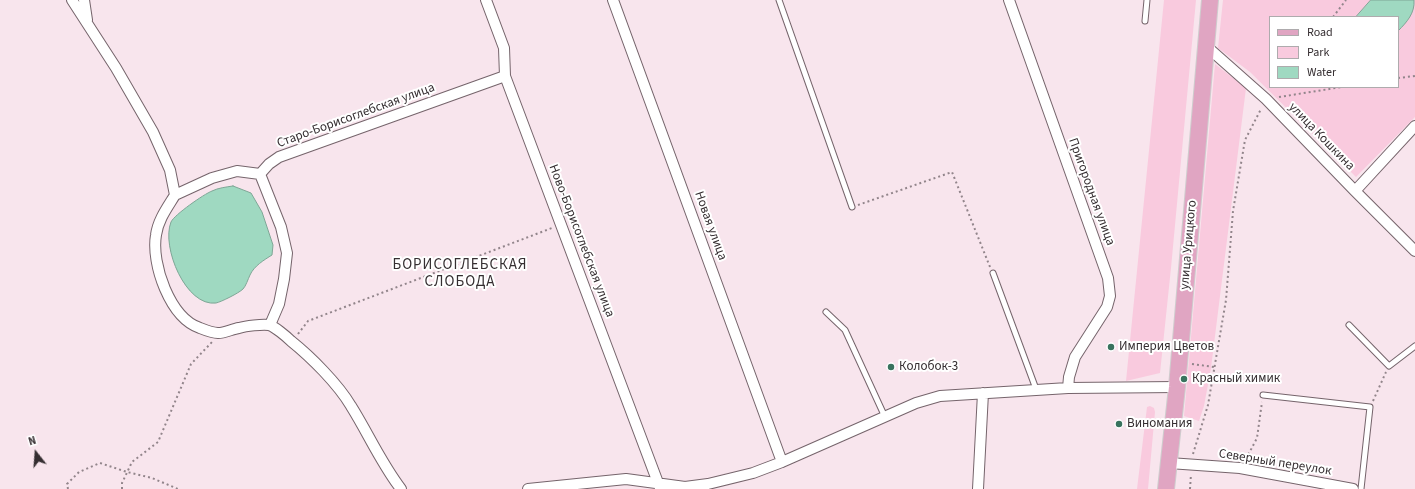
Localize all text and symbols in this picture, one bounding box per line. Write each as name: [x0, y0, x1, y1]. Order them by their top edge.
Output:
legend: [1269, 16, 1399, 88]
text: Road: [1307, 24, 1333, 41]
text: Park: [1307, 44, 1329, 61]
text: Water: [1307, 64, 1336, 81]
street label: Старо-Борисоглебская улица: [275, 80, 437, 152]
street label: улица Кошкина: [1285, 100, 1357, 174]
street label: Пригородная улица: [1064, 136, 1118, 248]
street label: Ново-Борисоглебская улица: [545, 162, 617, 320]
street label: Новая улица: [690, 189, 730, 263]
street label: улица Урицкого: [1177, 200, 1201, 290]
district label: БОРИСОГЛЕБСКАЯ СЛОБОДА: [392, 257, 528, 292]
place label: Империя Цветов: [1119, 339, 1214, 355]
marker: Империя Цветов: [1106, 342, 1116, 352]
place label: Колобок-3: [899, 359, 958, 375]
marker: Колобок-3: [886, 362, 896, 372]
place label: Красный химик: [1192, 371, 1280, 387]
marker: Красный химик: [1179, 374, 1189, 384]
place label: Виномания: [1127, 416, 1192, 432]
marker: Виномания: [1114, 419, 1124, 429]
north arrow: [16, 433, 56, 473]
text: N: [27, 433, 38, 449]
street label: Северный переулок: [1218, 446, 1332, 480]

